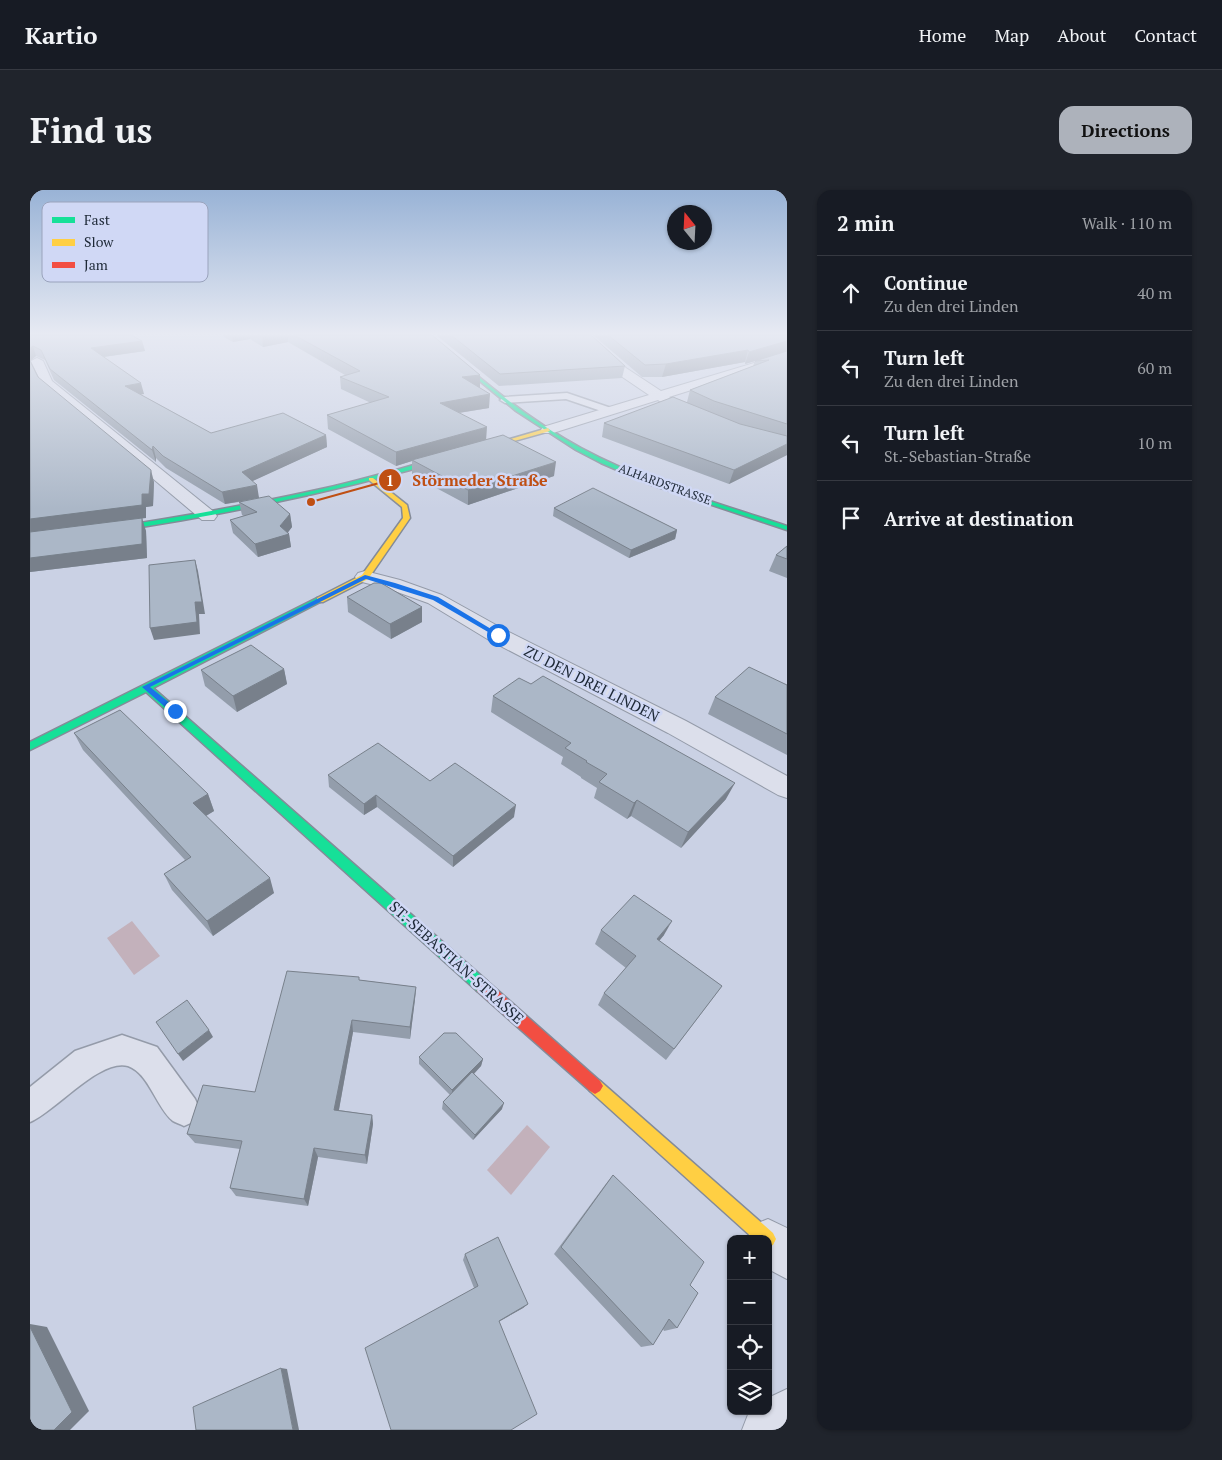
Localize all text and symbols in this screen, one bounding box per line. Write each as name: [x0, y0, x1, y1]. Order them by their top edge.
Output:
text: Kartio: [25, 19, 98, 51]
text: Home: [919, 23, 966, 47]
text: Map: [994, 23, 1029, 47]
text: About: [1057, 23, 1106, 47]
text: Contact: [1134, 23, 1197, 47]
button: Directions: [1059, 106, 1192, 154]
text: Find us: [30, 107, 152, 153]
legend: [42, 202, 208, 282]
north arrow: [667, 205, 712, 250]
text: 2 min: [837, 209, 894, 237]
text: Fast: [84, 210, 111, 229]
text: Walk · 110 m: [1082, 212, 1172, 234]
text: Slow: [84, 232, 114, 251]
text: Jam: [84, 255, 108, 274]
text: Continue: [884, 270, 968, 295]
icon: ahead: [837, 279, 865, 307]
text: 40 m: [1137, 282, 1172, 304]
text: Zu den drei Linden: [884, 295, 1018, 317]
text: Turn left: [884, 345, 965, 370]
icon: left: [837, 354, 865, 382]
text: 60 m: [1137, 357, 1172, 379]
text: Zu den drei Linden: [884, 370, 1018, 392]
text: Turn left: [884, 420, 965, 445]
icon: left: [837, 429, 865, 457]
text: 10 m: [1137, 432, 1172, 454]
text: St.-Sebastian-Straße: [884, 445, 1031, 467]
street label: ALHARDSTRASSE: [617, 460, 713, 508]
callout: Störmeder Straße: [377, 465, 557, 496]
text: Störmeder Straße: [412, 469, 548, 491]
text: 1: [386, 470, 394, 490]
icon: arrive: [837, 504, 865, 532]
text: Arrive at destination: [884, 506, 1073, 531]
route start: [487, 624, 510, 647]
street label: ZU DEN DREI LINDEN: [521, 640, 663, 726]
route end: [164, 700, 187, 723]
street label: ST.-SEBASTIAN-STRASSE: [385, 896, 529, 1028]
map controls: [727, 1235, 772, 1415]
button: +: [727, 1235, 772, 1280]
button: −: [727, 1280, 772, 1325]
button: locate: [727, 1325, 772, 1370]
button: layers: [727, 1370, 772, 1415]

